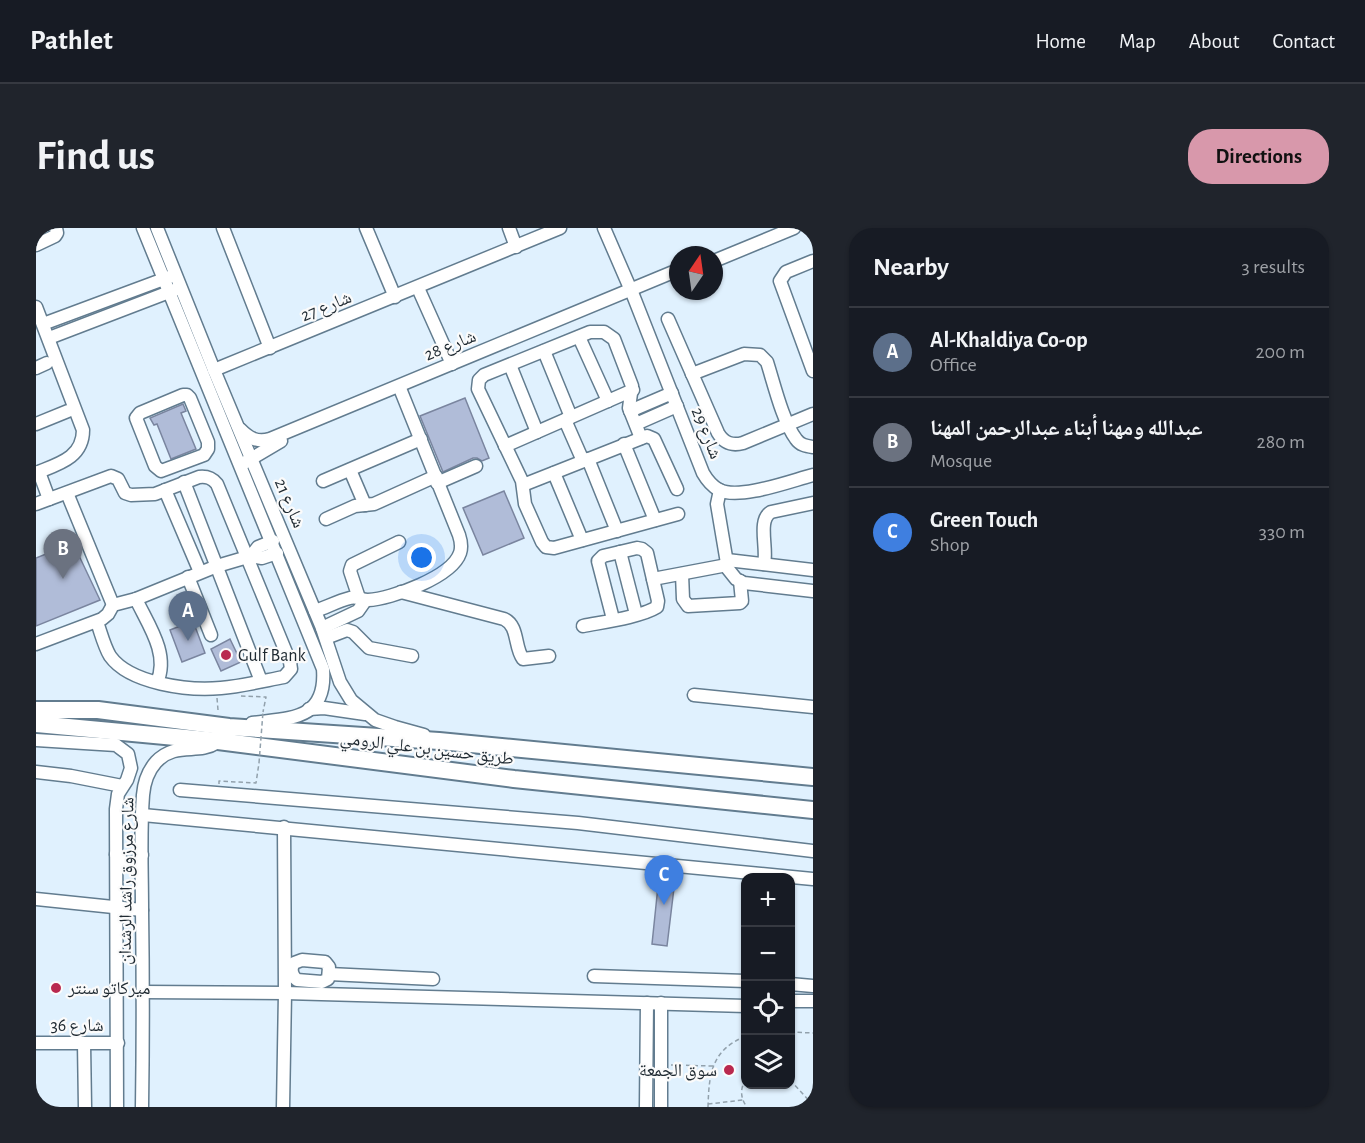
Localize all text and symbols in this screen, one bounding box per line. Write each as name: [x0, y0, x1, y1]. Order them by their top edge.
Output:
text: Pathlet: [30, 27, 113, 55]
text: Home: [1035, 31, 1086, 52]
text: Map: [1119, 31, 1156, 52]
text: About: [1189, 31, 1239, 52]
text: Contact: [1272, 31, 1335, 52]
button: Directions: [1188, 129, 1329, 184]
text: Find us: [36, 135, 155, 177]
north arrow: [669, 246, 723, 300]
text: Nearby: [873, 254, 949, 280]
text: 3 results: [1241, 257, 1305, 277]
street label: شارع 27: [298, 289, 355, 326]
street label: شارع 28: [422, 327, 479, 365]
text: Al-Khaldiya Co-op: [930, 329, 1088, 351]
text: A: [887, 342, 899, 362]
text: 200 m: [1255, 342, 1305, 362]
text: Office: [930, 355, 977, 375]
street label: شارع 29: [687, 405, 725, 462]
text: عبدالله ومهنا أبناء عبدالرحمن المهنا: [930, 417, 1203, 439]
text: B: [887, 432, 898, 452]
text: 280 m: [1257, 432, 1305, 452]
text: Mosque: [930, 451, 992, 471]
street label: شارع 21: [270, 476, 307, 531]
text: Green Touch: [930, 509, 1038, 531]
text: C: [887, 522, 898, 542]
text: 330 m: [1259, 522, 1305, 542]
pin: B: [44, 530, 82, 579]
text: Shop: [930, 535, 970, 555]
your location: [407, 543, 436, 572]
pin: A: [168, 592, 208, 641]
place label: Gulf Bank: [238, 647, 307, 665]
marker: Gulf Bank: [219, 648, 233, 662]
street label: طريق حسين بن علي الرومي: [338, 729, 515, 773]
street label: شارع مرزوق راشد الرشدان: [117, 797, 138, 965]
pin: C: [644, 856, 684, 905]
map controls: [741, 873, 795, 1089]
button: +: [741, 873, 795, 927]
button: −: [741, 927, 795, 981]
place label: ميركاتو سنتر: [67, 980, 150, 998]
marker: ميركاتو سنتر: [49, 981, 63, 995]
button: locate: [741, 981, 795, 1035]
street label: شارع 36: [50, 1017, 104, 1036]
button: layers: [741, 1035, 795, 1089]
place label: سوق الجمعة: [639, 1062, 717, 1081]
marker: سوق الجمعة: [722, 1063, 736, 1077]

